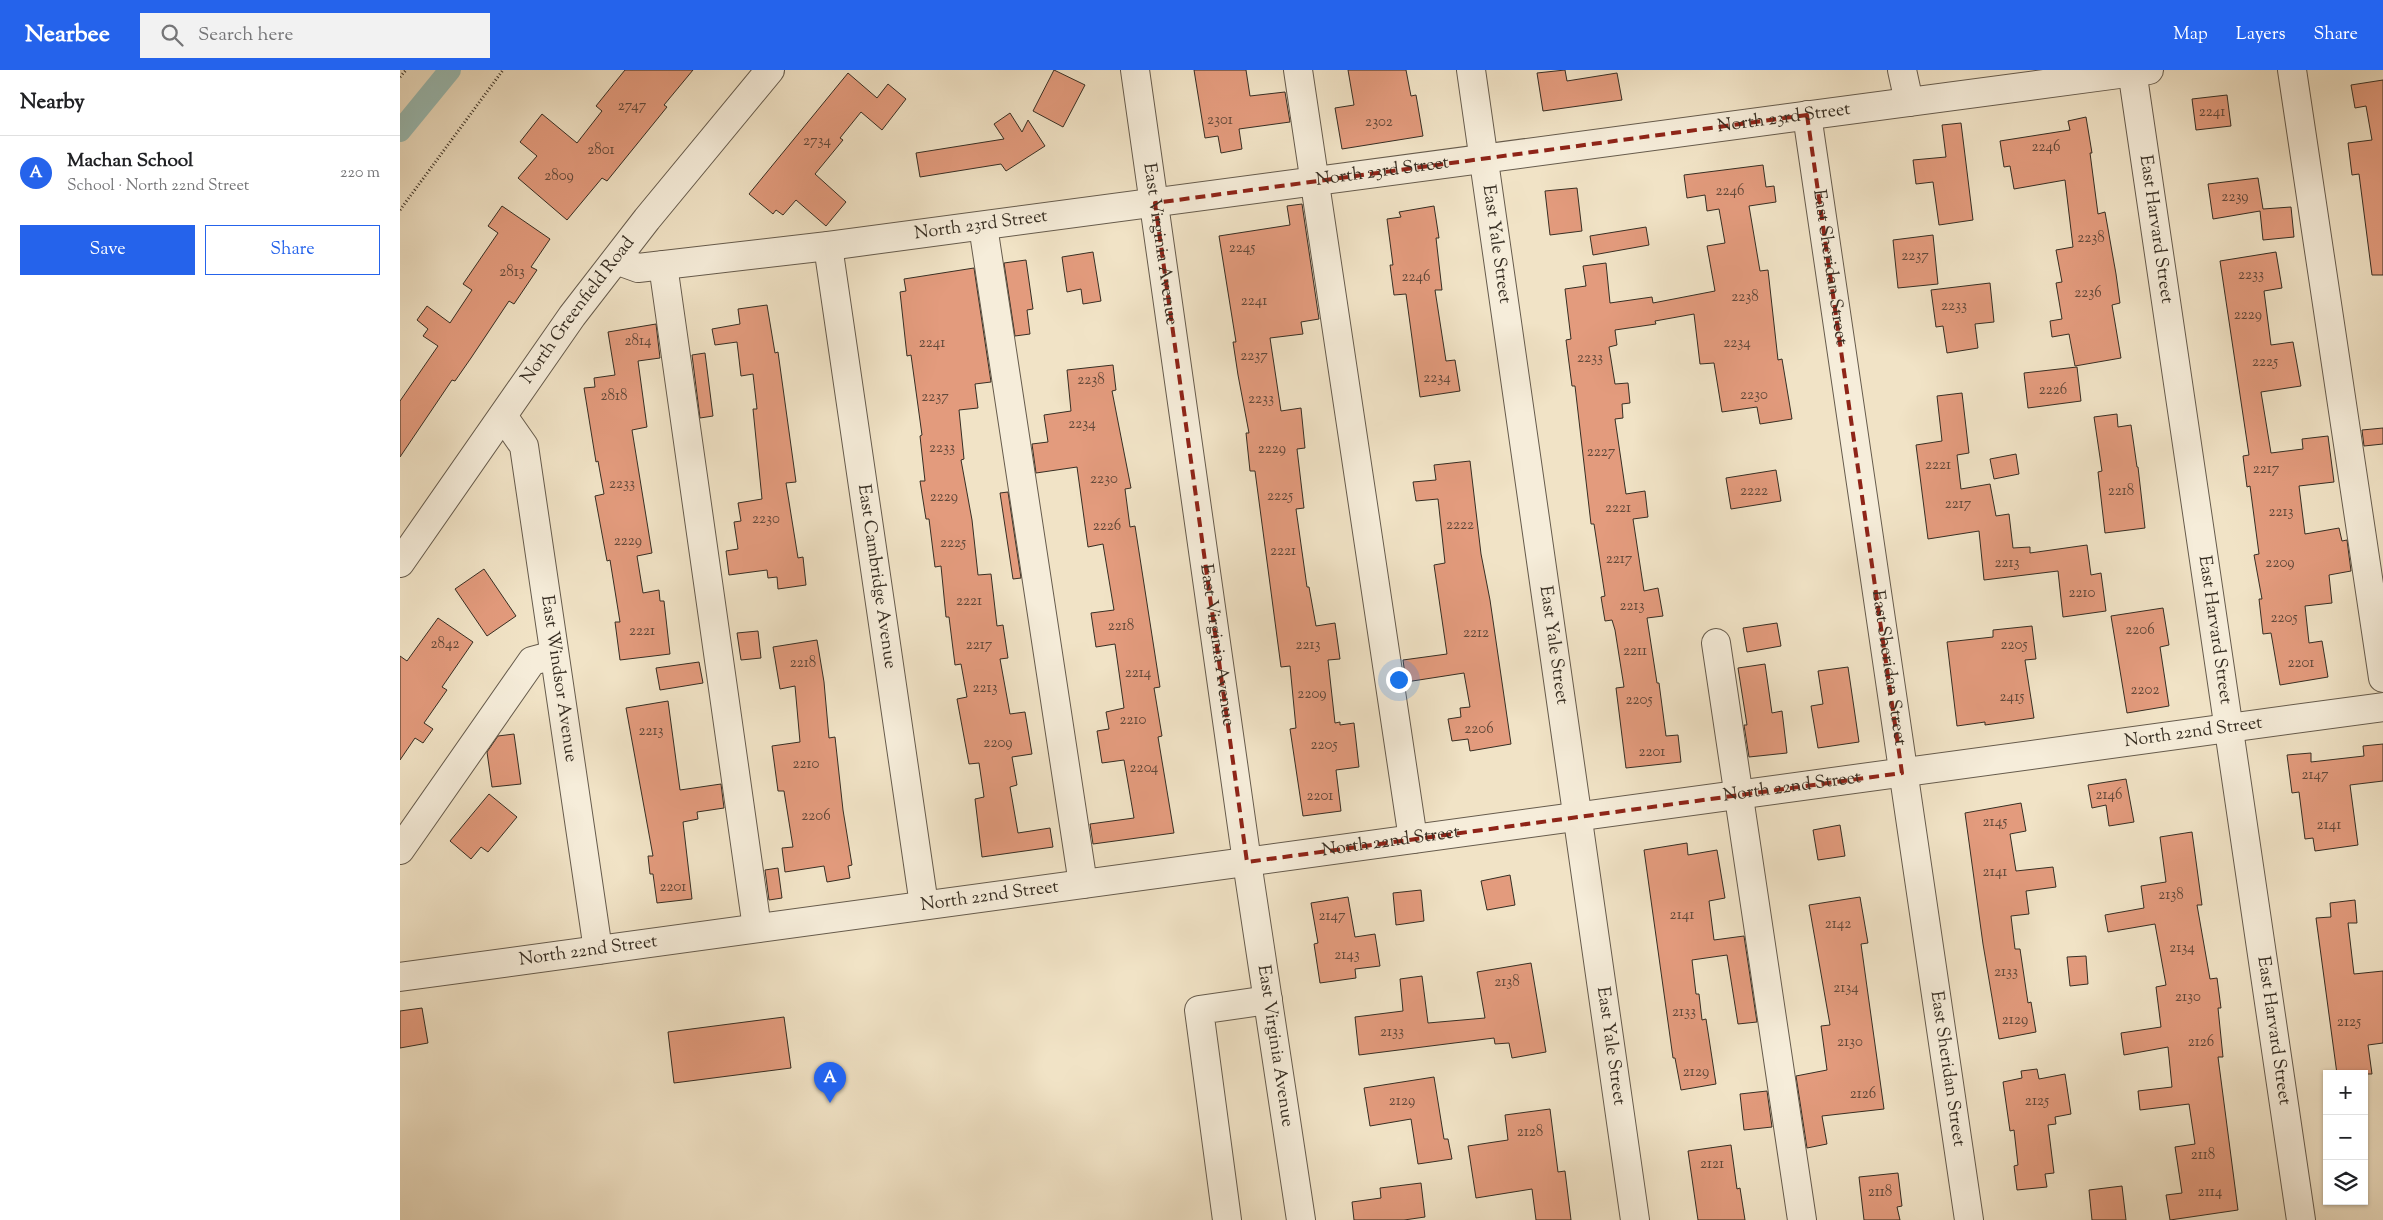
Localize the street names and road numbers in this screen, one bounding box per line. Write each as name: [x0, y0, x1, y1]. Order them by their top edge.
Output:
street label: North 23rd Street: [1716, 97, 1852, 140]
street label: North 23rd Street: [1314, 150, 1451, 194]
street label: East Harvard Street: [2132, 153, 2179, 305]
street label: East Virginia Avenue: [1135, 161, 1184, 327]
street label: East Yale Street: [1475, 183, 1517, 305]
street label: East Sheridan Street: [1805, 188, 1854, 347]
street label: North 23rd Street: [913, 204, 1049, 247]
street label: North Greenfield Road: [515, 231, 642, 390]
street label: East Cambridge Avenue: [850, 482, 902, 671]
street label: East Harvard Street: [2191, 554, 2238, 706]
street label: East Virginia Avenue: [1192, 562, 1241, 728]
street label: East Yale Street: [1532, 584, 1574, 706]
street label: East Sheridan Street: [1864, 589, 1912, 748]
street label: East Windsor Avenue: [533, 594, 583, 764]
street label: North 22nd Street: [2123, 711, 2264, 755]
street label: North 22nd Street: [1721, 765, 1863, 810]
street label: North 22nd Street: [1320, 820, 1462, 864]
street label: North 22nd Street: [919, 874, 1060, 919]
street label: North 22nd Street: [518, 929, 659, 974]
street label: East Harvard Street: [2249, 955, 2297, 1107]
street label: East Virginia Avenue: [1250, 963, 1300, 1129]
street label: East Yale Street: [1589, 985, 1632, 1107]
street label: East Sheridan Street: [1923, 989, 1971, 1148]

